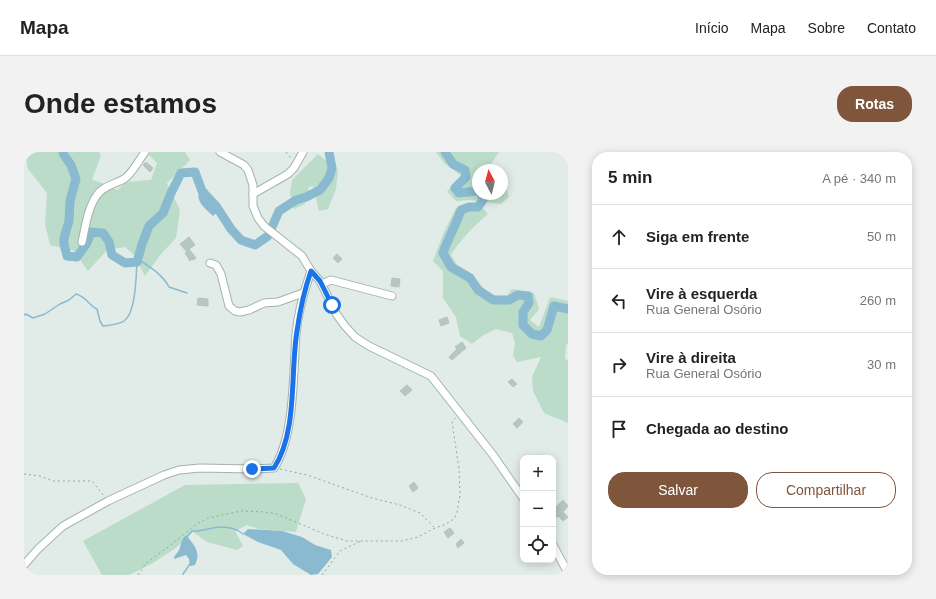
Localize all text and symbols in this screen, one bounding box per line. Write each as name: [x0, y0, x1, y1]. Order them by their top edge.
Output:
text: Mapa: [20, 17, 69, 38]
text: Início: [695, 20, 729, 36]
text: Mapa: [751, 20, 786, 36]
text: Sobre: [808, 20, 845, 36]
text: Contato: [867, 20, 916, 36]
button: Rotas: [837, 86, 912, 122]
text: Onde estamos: [24, 88, 217, 119]
north arrow: [472, 164, 508, 200]
text: 5 min: [608, 168, 652, 187]
text: A pé · 340 m: [822, 171, 896, 186]
icon: ahead: [608, 226, 630, 248]
text: Siga em frente: [646, 228, 749, 245]
text: 50 m: [867, 229, 896, 244]
text: Vire à esquerda: [646, 285, 757, 302]
icon: left: [608, 290, 630, 312]
text: 260 m: [860, 293, 896, 308]
route start: [323, 296, 341, 314]
text: Rua General Osório: [646, 302, 762, 317]
text: Vire à direita: [646, 349, 736, 366]
icon: right: [608, 354, 630, 376]
text: 30 m: [867, 357, 896, 372]
text: Rua General Osório: [646, 366, 762, 381]
icon: arrive: [608, 418, 630, 440]
text: Chegada ao destino: [646, 420, 789, 437]
map controls: [520, 455, 556, 563]
button: +: [520, 455, 556, 491]
route end: [243, 460, 261, 478]
button: Salvar: [608, 472, 748, 508]
button: Compartilhar: [756, 472, 896, 508]
button: −: [520, 491, 556, 527]
button: locate: [520, 527, 556, 563]

